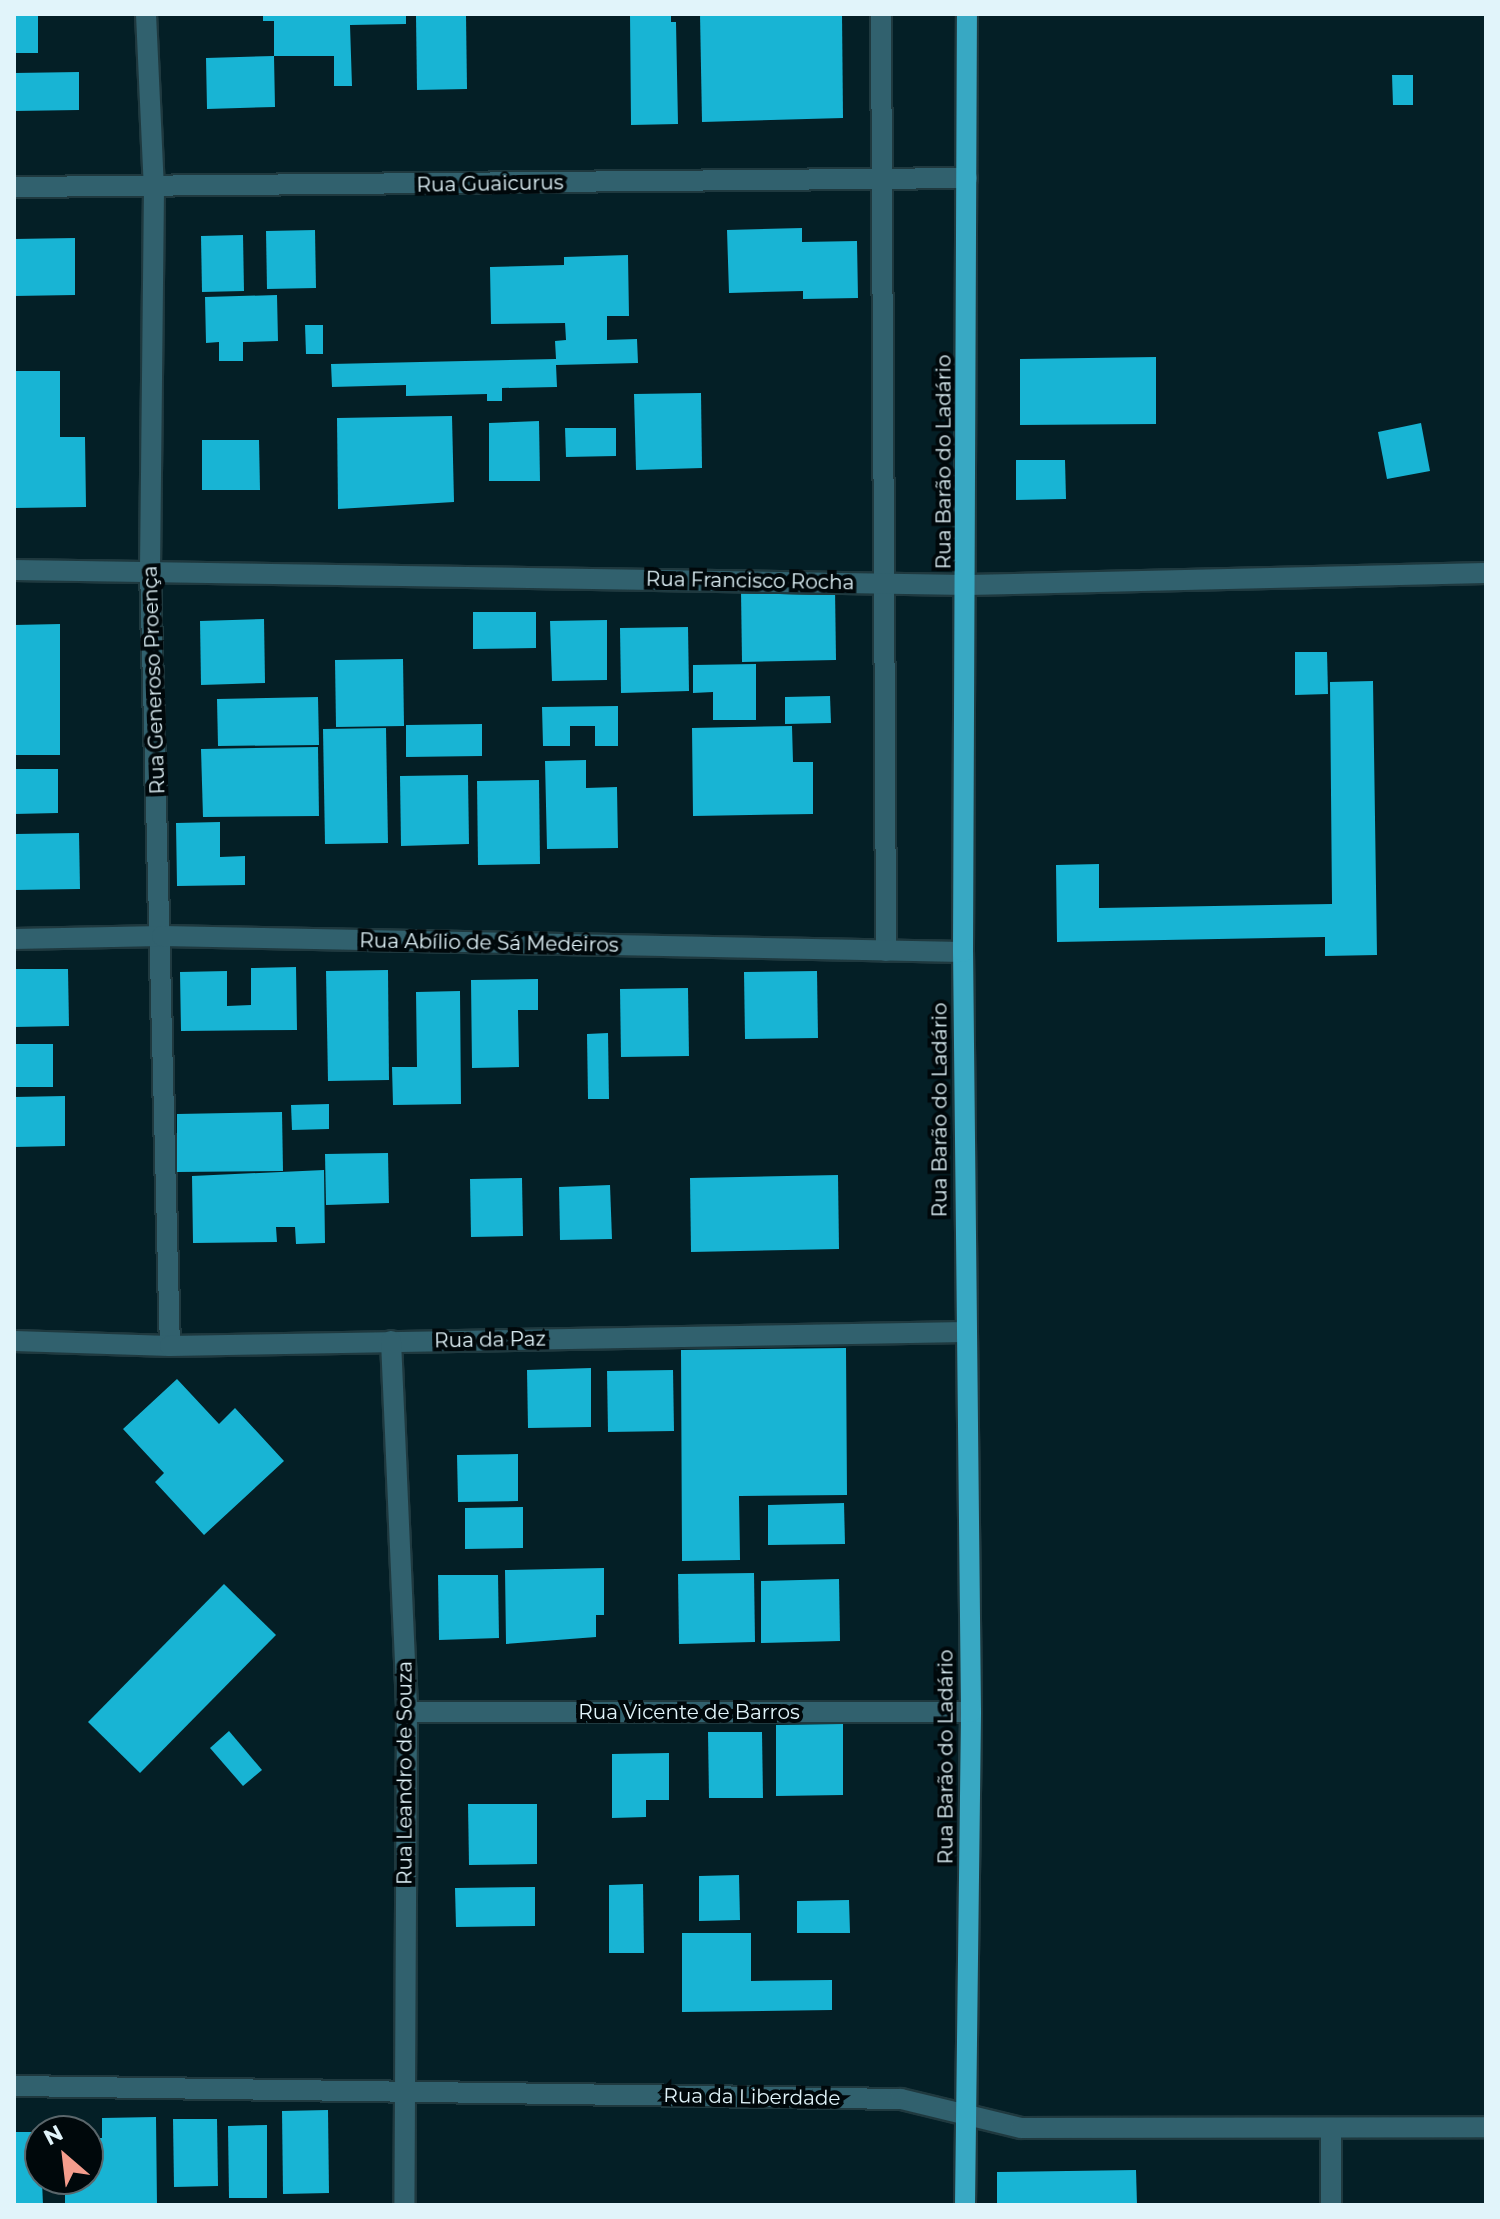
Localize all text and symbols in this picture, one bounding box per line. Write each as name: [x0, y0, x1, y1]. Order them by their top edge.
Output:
street label: Rua Guaicurus: [416, 171, 564, 197]
street label: Rua Barão do Ladário: [932, 355, 956, 569]
street label: Rua Generoso Proença: [138, 565, 170, 795]
street label: Rua Francisco Rocha: [646, 567, 854, 595]
street label: Rua Abílio de Sá Medeiros: [359, 929, 619, 957]
street label: Rua Barão do Ladário: [928, 1003, 952, 1217]
street label: Rua da Paz: [434, 1327, 546, 1353]
street label: Rua Barão do Ladário: [934, 1650, 958, 1864]
street label: Rua Leandro de Souza: [393, 1661, 417, 1885]
street label: Rua Vicente de Barros: [578, 1700, 800, 1724]
street label: Rua da Liberdade: [663, 2083, 841, 2111]
north arrow: [24, 2115, 104, 2195]
text: N: [39, 2119, 68, 2151]

